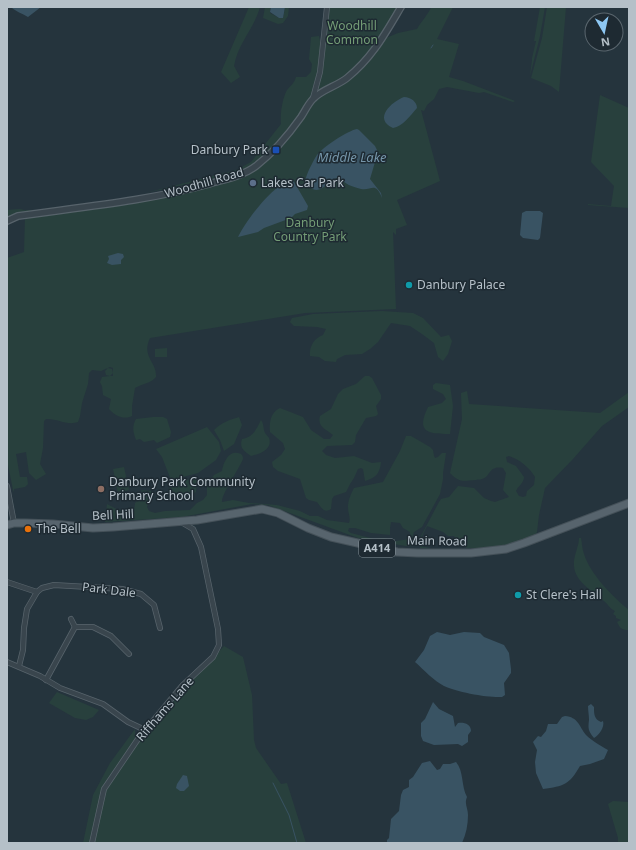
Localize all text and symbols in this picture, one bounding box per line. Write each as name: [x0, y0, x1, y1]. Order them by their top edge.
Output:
north arrow: [584, 12, 624, 52]
park label: Woodhill Common: [326, 17, 378, 48]
text: N: [600, 34, 611, 50]
place label: Danbury Park: [191, 141, 269, 158]
marker: Danbury Park: [271, 145, 281, 155]
water label: Middle Lake: [318, 148, 387, 166]
street label: Woodhill Road: [162, 163, 245, 202]
place label: Lakes Car Park: [261, 174, 344, 191]
marker: Lakes Car Park: [248, 178, 258, 188]
park label: Danbury Country Park: [273, 214, 347, 245]
place label: Danbury Palace: [417, 276, 505, 293]
marker: Danbury Palace: [404, 280, 414, 290]
place label: Danbury Park Community Primary School: [109, 473, 256, 504]
marker: Danbury Park Community Primary School: [96, 484, 106, 494]
street label: Bell Hill: [92, 505, 134, 524]
place label: The Bell: [36, 520, 81, 537]
marker: The Bell: [23, 524, 33, 534]
street label: Main Road: [407, 531, 467, 550]
road number: A414: [359, 539, 395, 557]
street label: Park Dale: [81, 578, 137, 601]
place label: St Clere's Hall: [526, 586, 602, 603]
marker: St Clere's Hall: [513, 590, 523, 600]
street label: Riffhams Lane: [132, 673, 198, 745]

